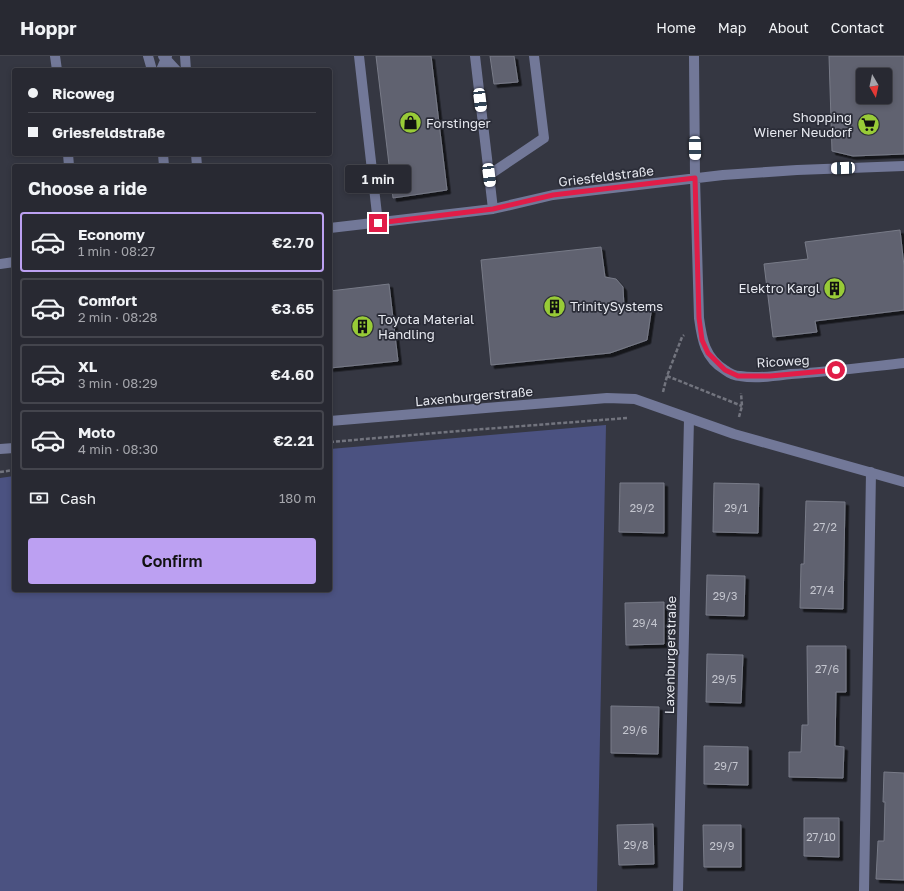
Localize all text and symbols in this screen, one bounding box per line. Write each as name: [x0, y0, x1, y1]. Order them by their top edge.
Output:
text: Hoppr: [20, 16, 77, 39]
text: Home: [656, 19, 696, 36]
text: Map: [718, 19, 746, 36]
text: About: [768, 19, 809, 36]
text: Contact: [831, 19, 884, 36]
north arrow: [856, 68, 892, 104]
map controls: [856, 68, 892, 104]
text: Ricoweg: [52, 84, 115, 102]
car: [473, 87, 487, 113]
place label: Shopping Wiener Neudorf: [753, 109, 852, 140]
shop icon: Forstinger: [398, 110, 424, 136]
supermarket icon: Shopping Wiener Neudorf: [855, 111, 881, 137]
place label: Forstinger: [426, 115, 491, 131]
text: Griesfeldstraße: [52, 123, 165, 141]
car: [689, 136, 701, 160]
car: [482, 162, 496, 188]
street label: Griesfeldstraße: [557, 162, 655, 190]
car: [831, 162, 855, 174]
callout: 1 min: [345, 165, 411, 193]
text: 1 min: [362, 171, 394, 187]
text: Choose a ride: [28, 177, 147, 199]
route end: [369, 214, 387, 232]
icon: car: [30, 224, 66, 260]
text: Economy: [78, 225, 145, 243]
text: €2.70: [272, 233, 314, 251]
text: 1 min · 08:27: [78, 243, 155, 259]
building icon: Elektro Kargl: [822, 275, 848, 301]
place label: Elektro Kargl: [738, 280, 820, 296]
icon: car: [30, 290, 66, 326]
text: Comfort: [78, 291, 137, 309]
building icon: TrinitySystems: [542, 293, 568, 319]
place label: TrinitySystems: [570, 298, 663, 314]
text: €3.65: [272, 299, 314, 317]
text: 2 min · 08:28: [78, 309, 158, 325]
place label: Toyota Material Handling: [378, 311, 474, 342]
building icon: Toyota Material Handling: [349, 313, 375, 339]
street label: Ricoweg: [756, 352, 810, 370]
icon: car: [30, 356, 66, 392]
text: XL: [78, 357, 97, 375]
route start: [827, 361, 845, 379]
text: €4.60: [271, 365, 314, 383]
text: 3 min · 08:29: [78, 375, 158, 391]
street label: Laxenburgerstraße: [414, 383, 534, 409]
icon: car: [30, 422, 66, 458]
text: Moto: [78, 423, 115, 441]
text: €2.21: [273, 431, 314, 449]
text: 4 min · 08:30: [78, 441, 158, 457]
icon: cash: [28, 487, 50, 509]
text: Cash: [60, 489, 96, 507]
text: 180 m: [279, 490, 316, 506]
house number: 29/2: [630, 501, 654, 514]
house number: 29/1: [724, 501, 748, 514]
house number: 27/2: [813, 520, 837, 533]
button: Confirm: [28, 538, 316, 584]
house number: 27/4: [810, 583, 834, 596]
house number: 29/3: [713, 589, 737, 602]
street label: Laxenburgerstraße: [661, 596, 679, 714]
house number: 29/4: [632, 616, 658, 629]
house number: 27/6: [815, 662, 839, 675]
house number: 29/5: [712, 672, 736, 685]
house number: 29/6: [623, 723, 648, 736]
house number: 29/7: [714, 759, 738, 772]
house number: 27/10: [806, 830, 836, 843]
house number: 29/8: [623, 838, 649, 851]
house number: 29/9: [710, 839, 734, 852]

